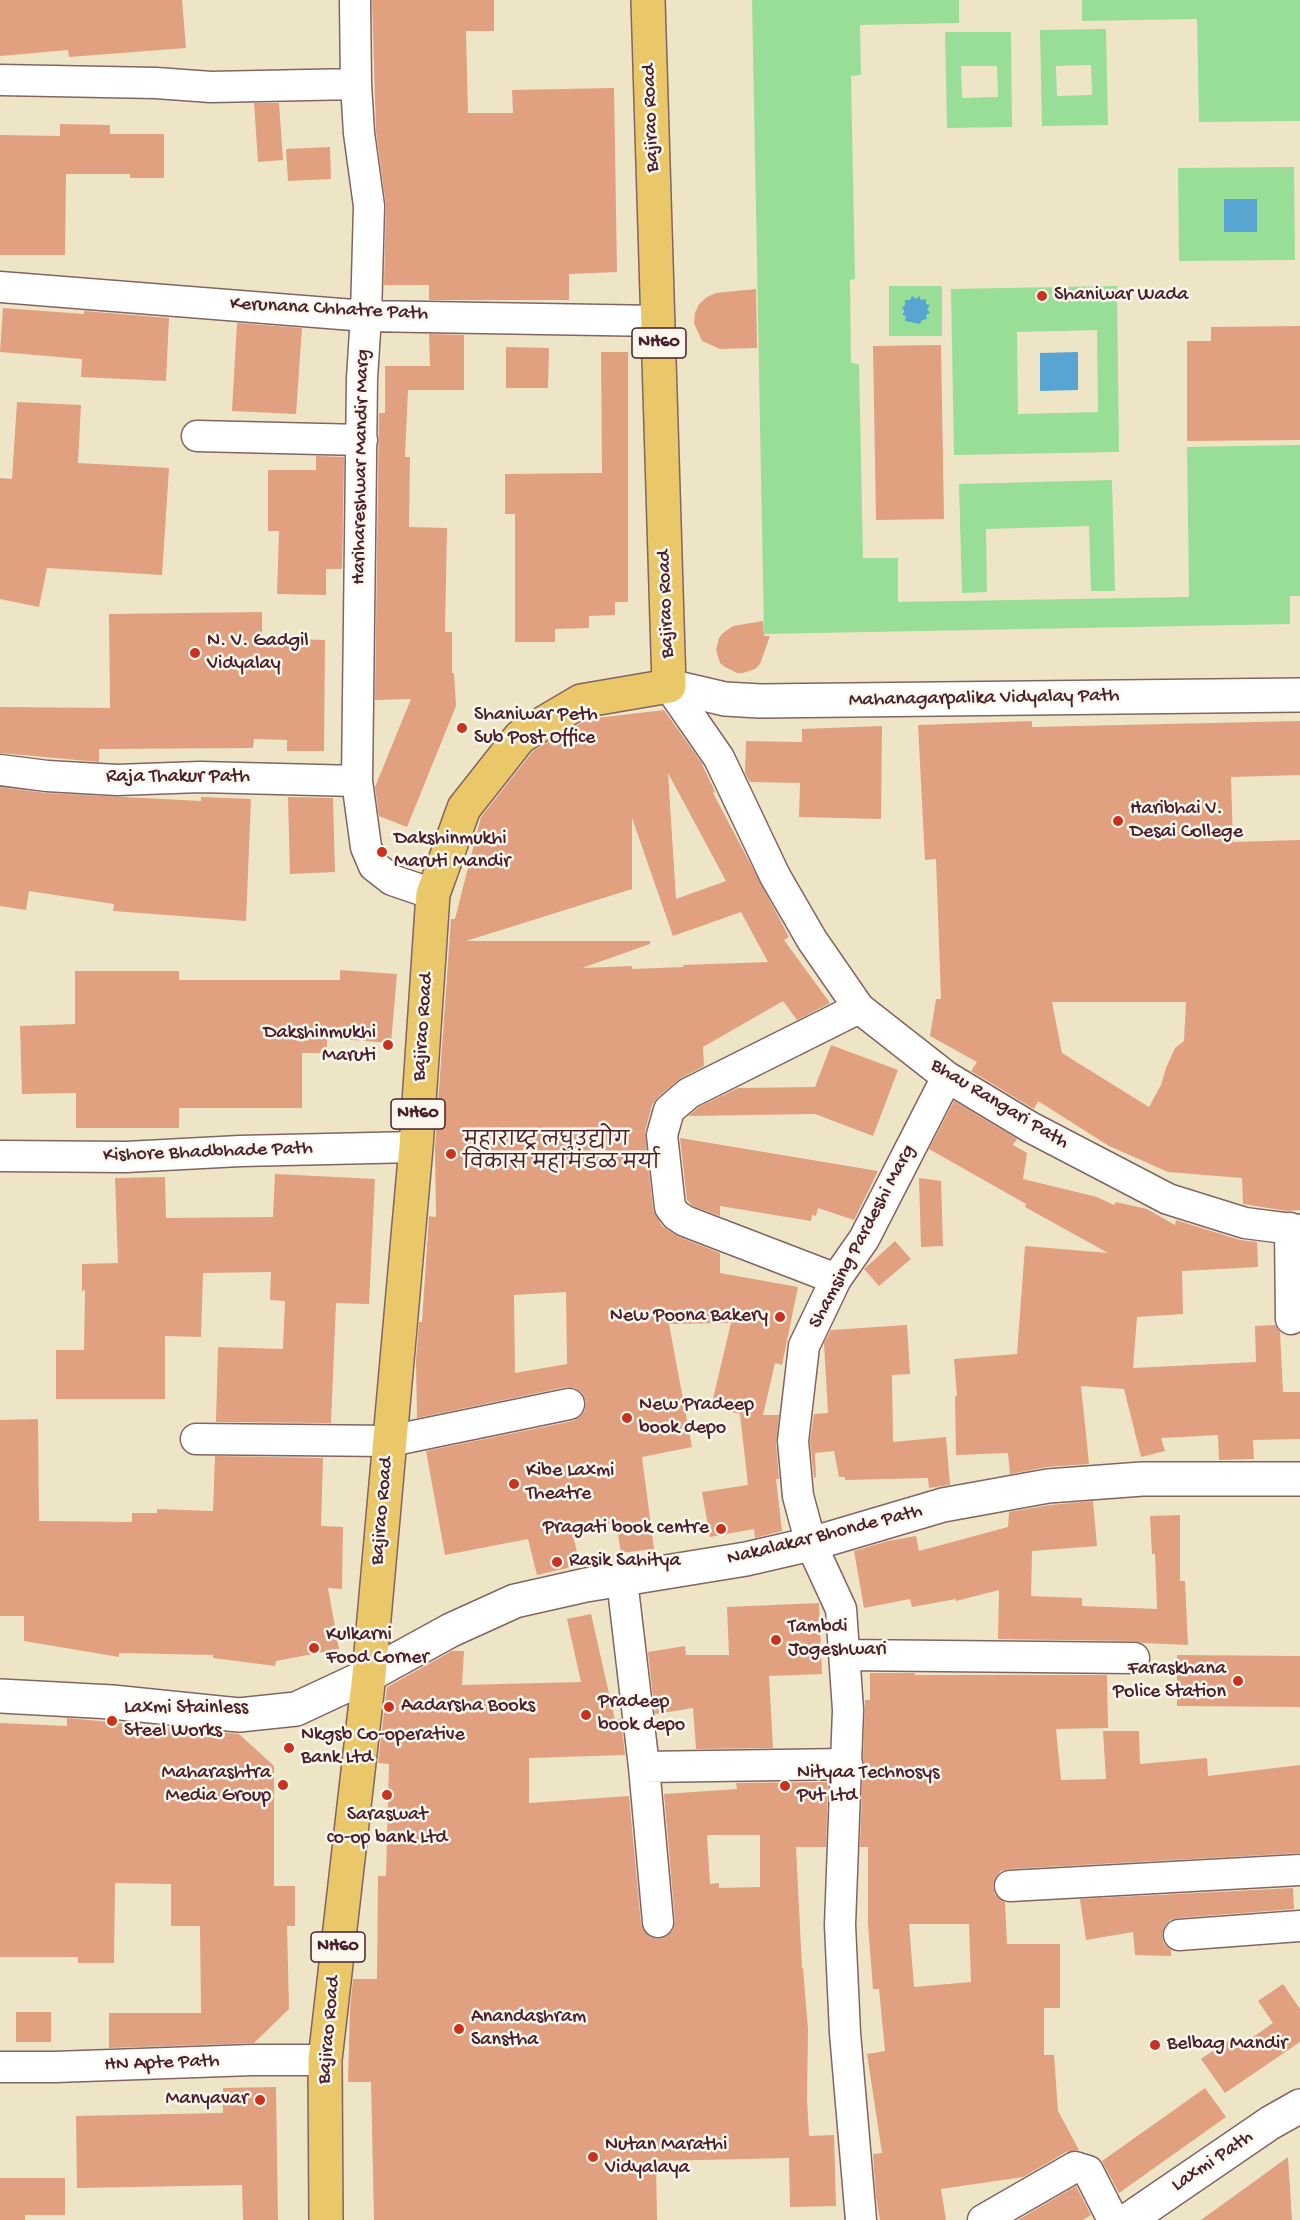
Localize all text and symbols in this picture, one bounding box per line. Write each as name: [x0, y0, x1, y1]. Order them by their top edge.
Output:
street label: Bajirao Road: [638, 63, 666, 173]
place label: Shaniwar Wada: [1054, 284, 1188, 308]
marker: Shaniwar Wada: [1035, 289, 1049, 303]
street label: Kerunana Chhatre Path: [229, 293, 429, 327]
road number: NH60: [632, 328, 686, 358]
street label: Harihareshwar Mandir Marg: [348, 349, 376, 585]
street label: Bajirao Road: [653, 549, 681, 659]
place label: N. V. Gadgil Vidyalay: [207, 630, 309, 677]
marker: N. V. Gadgil Vidyalay: [188, 646, 202, 660]
street label: Mahanagarpalika Vidyalay Path: [848, 685, 1120, 713]
place label: Shaniwar Peth Sub Post Office: [474, 704, 598, 751]
marker: Shaniwar Peth Sub Post Office: [455, 721, 469, 735]
street label: Raja Thakur Path: [106, 766, 250, 790]
place label: Haribhai V. Desai College: [1130, 798, 1243, 845]
marker: Haribhai V. Desai College: [1111, 814, 1125, 828]
place label: Dakshinmukhi Maruti Mandir: [394, 828, 510, 875]
marker: Dakshinmukhi Maruti Mandir: [375, 845, 389, 859]
street label: Bajirao Road: [408, 972, 440, 1082]
place label: Dakshinmukhi Maruti: [263, 1022, 376, 1069]
marker: Dakshinmukhi Maruti: [381, 1038, 395, 1052]
street label: Bhau Rangari Path: [926, 1054, 1072, 1156]
road number: NH60: [391, 1099, 445, 1129]
place label: महाराष्ट्र लघुउद्योग विकास महामंडळ मर्या: [463, 1130, 660, 1177]
street label: Kishore Bhadbhade Path: [103, 1137, 313, 1169]
street label: Shamsing Pardeshi Marg: [804, 1141, 922, 1333]
marker: महाराष्ट्र लघुउद्योग विकास महामंडळ मर्या: [444, 1147, 458, 1161]
place label: New Poona Bakery: [610, 1305, 768, 1329]
marker: New Poona Bakery: [773, 1310, 787, 1324]
place label: New Pradeep book depo: [639, 1394, 754, 1441]
marker: New Pradeep book depo: [620, 1411, 634, 1425]
street label: Bajirao Road: [366, 1456, 400, 1566]
place label: Kibe Laxmi Theatre: [526, 1460, 614, 1507]
marker: Kibe Laxmi Theatre: [507, 1477, 521, 1491]
street label: Nakalakar Bhonde Path: [725, 1500, 925, 1572]
place label: Pragati book centre: [543, 1517, 709, 1541]
marker: Pragati book centre: [714, 1522, 728, 1536]
place label: Rasik Sahitya: [569, 1550, 681, 1574]
marker: Rasik Sahitya: [550, 1555, 564, 1569]
place label: Tambdi Jogeshwari: [788, 1616, 887, 1663]
place label: Kulkarni Food Corner: [326, 1624, 429, 1671]
marker: Tambdi Jogeshwari: [769, 1633, 783, 1647]
marker: Kulkarni Food Corner: [307, 1641, 321, 1655]
place label: Faraskhana Police Station: [1113, 1658, 1226, 1705]
marker: Faraskhana Police Station: [1231, 1674, 1245, 1688]
place label: Pradeep book depo: [598, 1691, 685, 1738]
place label: Aadarsha Books: [401, 1695, 535, 1719]
place label: Laxmi Stainless Steel Works: [124, 1697, 248, 1744]
marker: Aadarsha Books: [382, 1700, 396, 1714]
marker: Pradeep book depo: [579, 1708, 593, 1722]
marker: Laxmi Stainless Steel Works: [105, 1714, 119, 1728]
place label: Nkgsb Co-operative Bank Ltd: [301, 1724, 465, 1771]
marker: Nkgsb Co-operative Bank Ltd: [282, 1741, 296, 1755]
place label: Maharashtra Media Group: [162, 1762, 271, 1809]
place label: Nityaa Technosys Pvt Ltd: [797, 1762, 939, 1809]
marker: Maharashtra Media Group: [276, 1778, 290, 1792]
marker: Nityaa Technosys Pvt Ltd: [778, 1779, 792, 1793]
marker: Saraswat co-op bank Ltd: [380, 1788, 394, 1802]
place label: Saraswat co-op bank Ltd: [327, 1804, 447, 1851]
road number: NH60: [311, 1932, 365, 1962]
street label: Bajirao Road: [313, 1975, 347, 2085]
place label: Anandashram Sanstha: [471, 2006, 586, 2053]
marker: Anandashram Sanstha: [452, 2022, 466, 2036]
place label: Belbag Mandir: [1167, 2033, 1287, 2057]
marker: Belbag Mandir: [1148, 2038, 1162, 2052]
street label: HN Apte Path: [104, 2050, 220, 2078]
place label: Manyavar: [166, 2088, 248, 2112]
marker: Manyavar: [253, 2093, 267, 2107]
street label: Laxmi Path: [1168, 2126, 1258, 2198]
place label: Nutan Marathi Vidyalaya: [605, 2134, 727, 2181]
marker: Nutan Marathi Vidyalaya: [586, 2150, 600, 2164]

